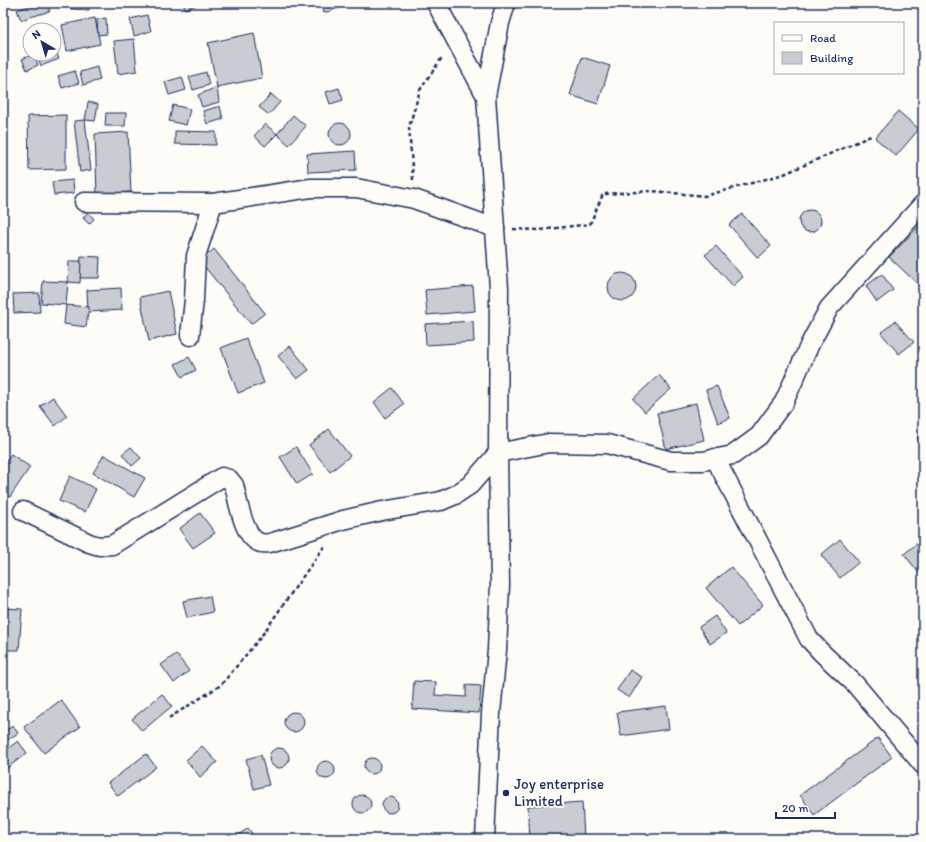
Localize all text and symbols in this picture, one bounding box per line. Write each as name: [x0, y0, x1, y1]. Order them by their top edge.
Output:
north arrow: [22, 22, 62, 62]
legend: [774, 22, 904, 74]
text: N: [29, 27, 43, 42]
text: Road: [810, 31, 836, 45]
text: Building: [810, 51, 854, 65]
place label: Joy enterprise Limited: [514, 775, 604, 810]
marker: Joy enterprise Limited: [501, 788, 511, 798]
scale bar: [776, 794, 835, 820]
text: 20 m: [782, 801, 809, 815]

